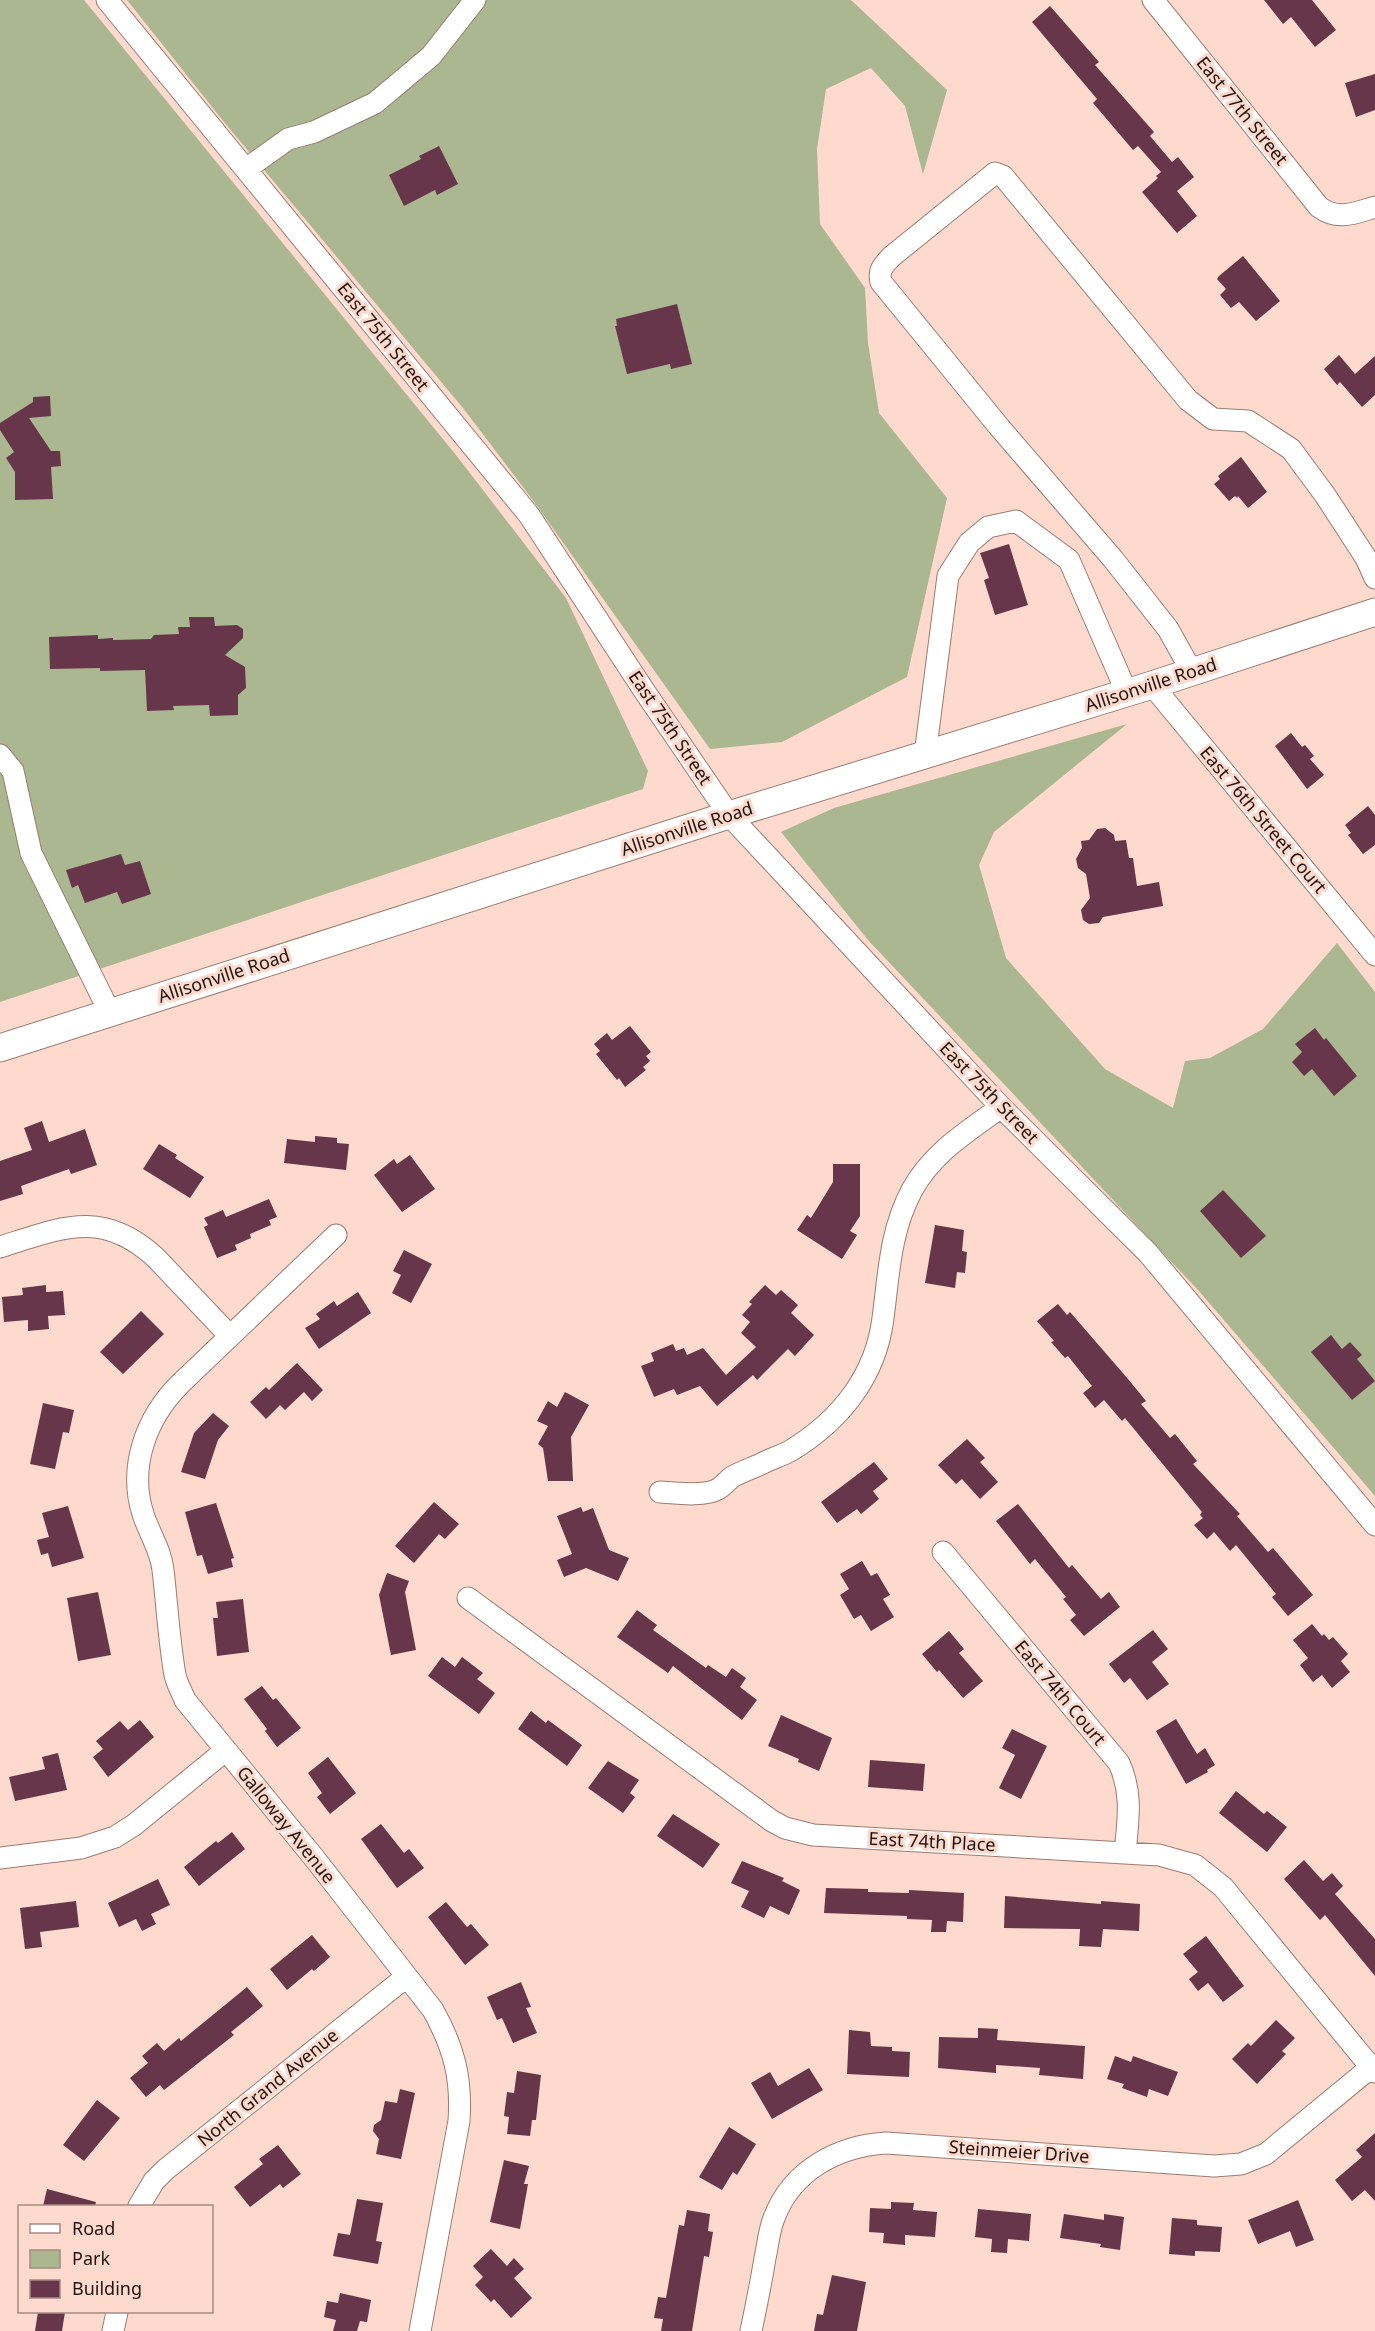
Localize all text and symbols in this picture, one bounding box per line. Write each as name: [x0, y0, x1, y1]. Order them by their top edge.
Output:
street label: East 77th Street: [1192, 51, 1294, 170]
street label: East 75th Street: [333, 277, 435, 396]
street label: Allisonville Road: [1082, 651, 1220, 717]
street label: East 75th Street: [624, 666, 718, 790]
street label: East 76th Street Court: [1195, 741, 1333, 898]
street label: Allisonville Road: [618, 795, 756, 861]
street label: Allisonville Road: [155, 942, 293, 1008]
street label: East 75th Street: [935, 1036, 1045, 1149]
street label: East 74th Court: [1010, 1635, 1112, 1750]
street label: Galloway Avenue: [232, 1761, 342, 1888]
street label: East 74th Place: [868, 1826, 996, 1856]
street label: North Grand Avenue: [192, 2023, 343, 2152]
street label: Steinmeier Drive: [948, 2134, 1090, 2168]
legend: [18, 2205, 213, 2313]
text: Road: [72, 2216, 115, 2240]
text: Park: [72, 2246, 110, 2270]
text: Building: [72, 2276, 142, 2300]

